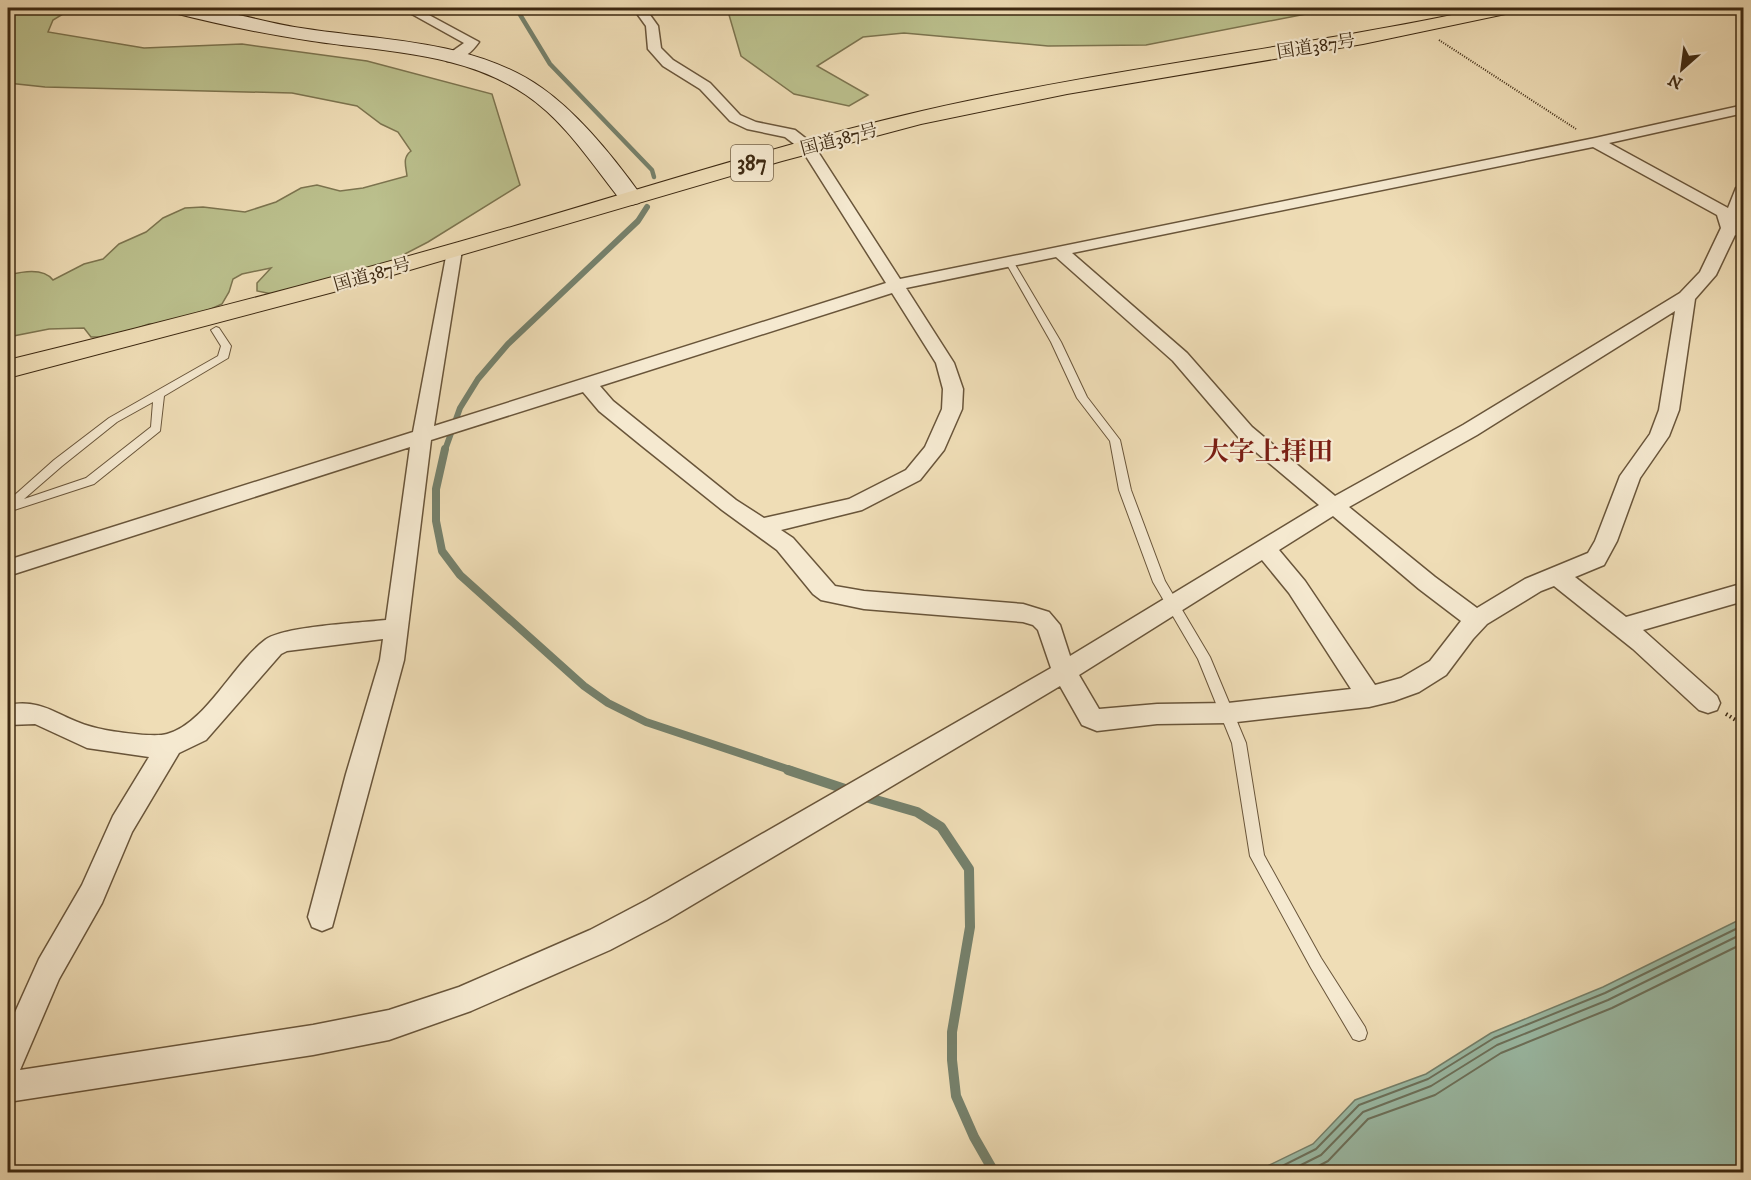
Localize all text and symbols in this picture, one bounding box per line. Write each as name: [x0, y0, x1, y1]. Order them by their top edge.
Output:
street label: 国道387号: [1275, 30, 1357, 64]
north arrow: [1652, 39, 1712, 99]
text: N: [1665, 69, 1686, 93]
street label: 国道387号: [798, 119, 880, 161]
road number: 387: [731, 145, 773, 181]
street label: 国道387号: [331, 253, 413, 296]
district label: 大字上拝田: [1203, 436, 1333, 469]

